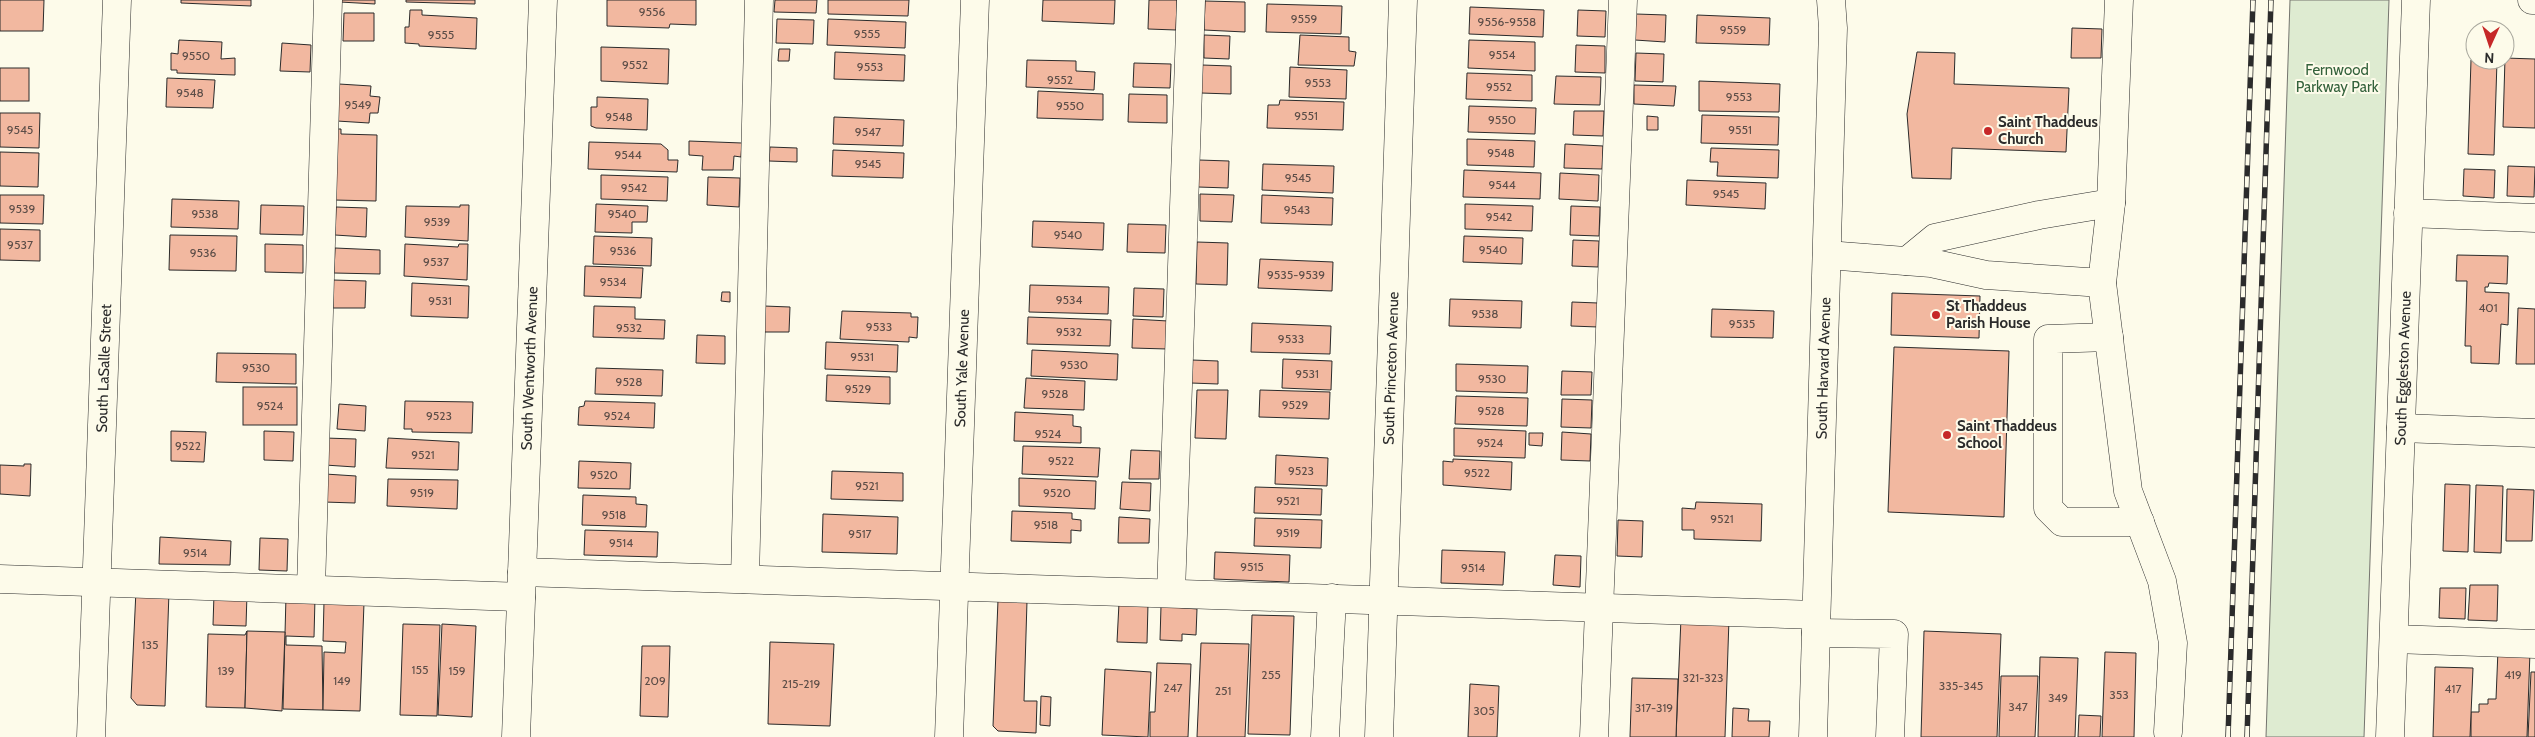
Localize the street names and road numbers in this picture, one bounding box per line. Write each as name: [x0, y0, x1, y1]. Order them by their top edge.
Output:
street label: South Wentworth Avenue: [518, 286, 542, 451]
street label: South Eggleston Avenue: [2391, 290, 2415, 446]
street label: South Princeton Avenue: [1380, 291, 1403, 445]
street label: South Harvard Avenue: [1812, 296, 1834, 439]
street label: South LaSalle Street: [93, 304, 115, 433]
street label: South Yale Avenue: [951, 308, 973, 428]

